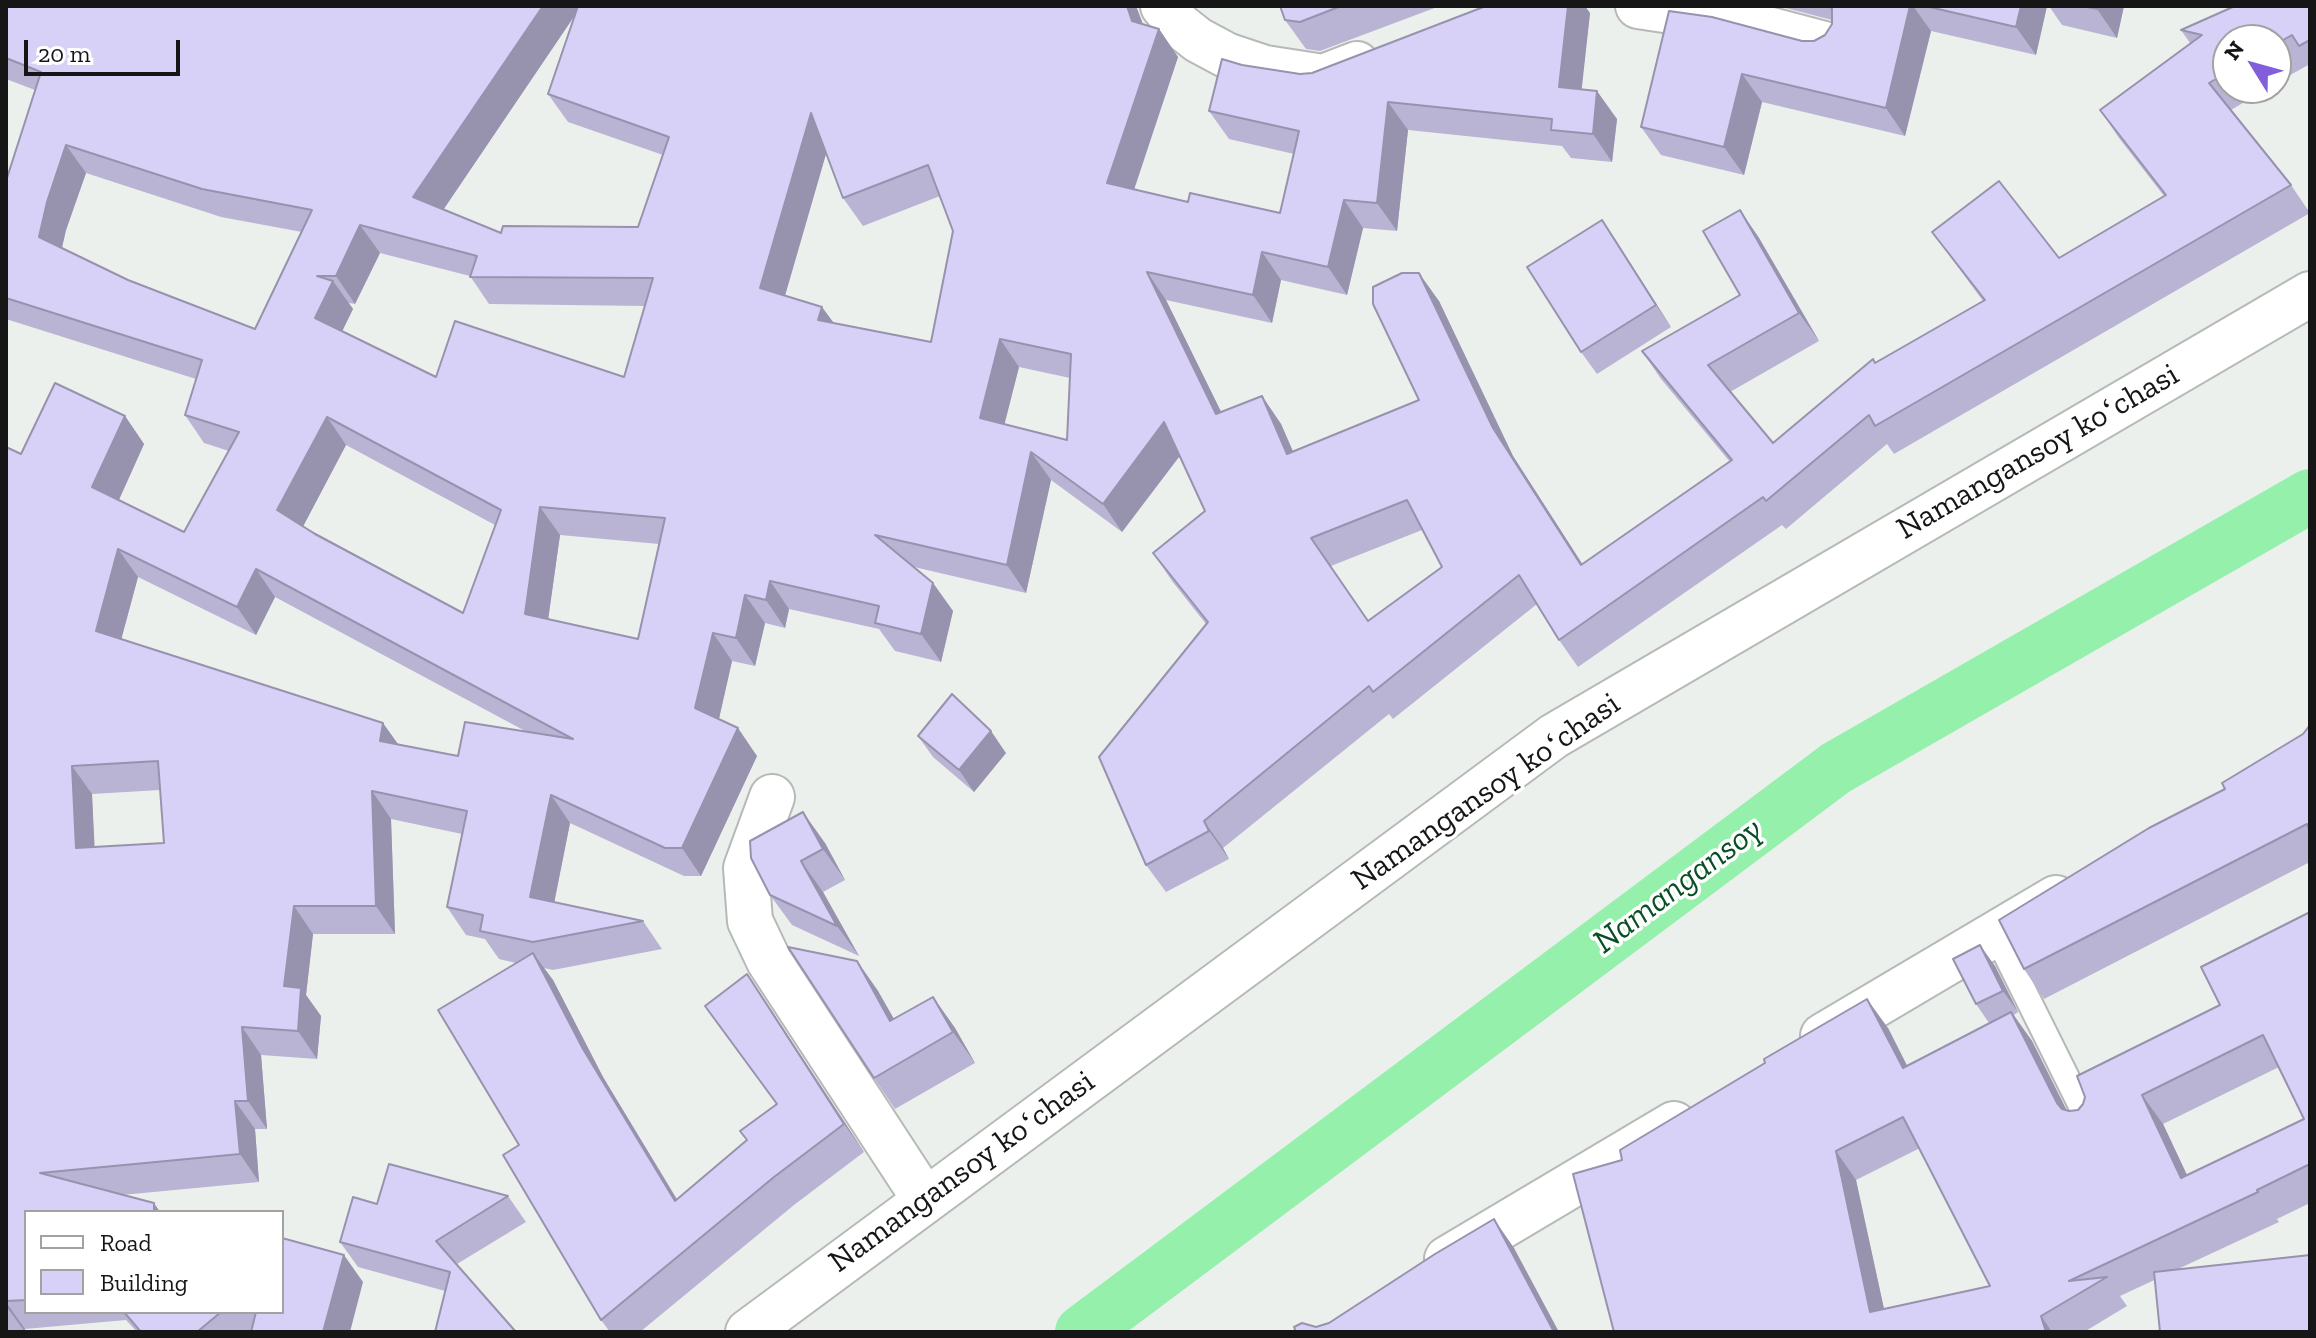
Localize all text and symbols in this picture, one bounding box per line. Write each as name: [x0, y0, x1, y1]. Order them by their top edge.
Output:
scale bar: [28, 24, 184, 74]
north arrow: [2212, 24, 2292, 104]
text: N: [2218, 36, 2250, 65]
text: 20 m: [38, 39, 90, 68]
street label: Namangansoy koʻchasi: [1890, 356, 2186, 548]
street label: Namangansoy koʻchasi: [1344, 685, 1628, 899]
water label: Namangansoy: [1585, 809, 1771, 963]
street label: Namangansoy koʻchasi: [822, 1063, 1102, 1281]
legend: [24, 1210, 284, 1314]
text: Road: [100, 1228, 152, 1257]
text: Building: [100, 1268, 188, 1297]

